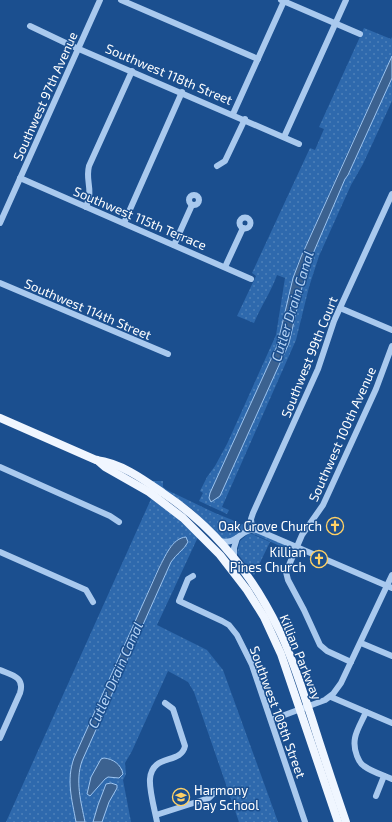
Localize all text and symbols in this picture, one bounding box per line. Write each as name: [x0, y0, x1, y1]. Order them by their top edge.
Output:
street label: Southwest 97th Avenue: [9, 29, 81, 163]
street label: Southwest 118th Street: [103, 40, 235, 108]
street label: Southwest 115th Terrace: [71, 183, 209, 253]
water label: Cutler Drain Canal: [267, 249, 317, 363]
street label: Southwest 114th Street: [22, 275, 154, 343]
street label: Southwest 99th Court: [277, 294, 341, 420]
street label: Southwest 100th Avenue: [305, 364, 379, 504]
church icon: Oak Grove Church: [325, 516, 345, 536]
place label: Oak Grove Church: [218, 518, 322, 534]
place label: Killian Pines Church: [230, 544, 306, 575]
church icon: Killian Pines Church: [309, 549, 329, 569]
street label: Killian Parkway: [277, 612, 325, 702]
water label: Cutler Drain Canal: [84, 619, 146, 731]
street label: Southwest 108th Street: [247, 644, 309, 780]
place label: Harmony Day School: [194, 782, 259, 813]
school or university icon: Harmony Day School: [171, 787, 191, 807]

